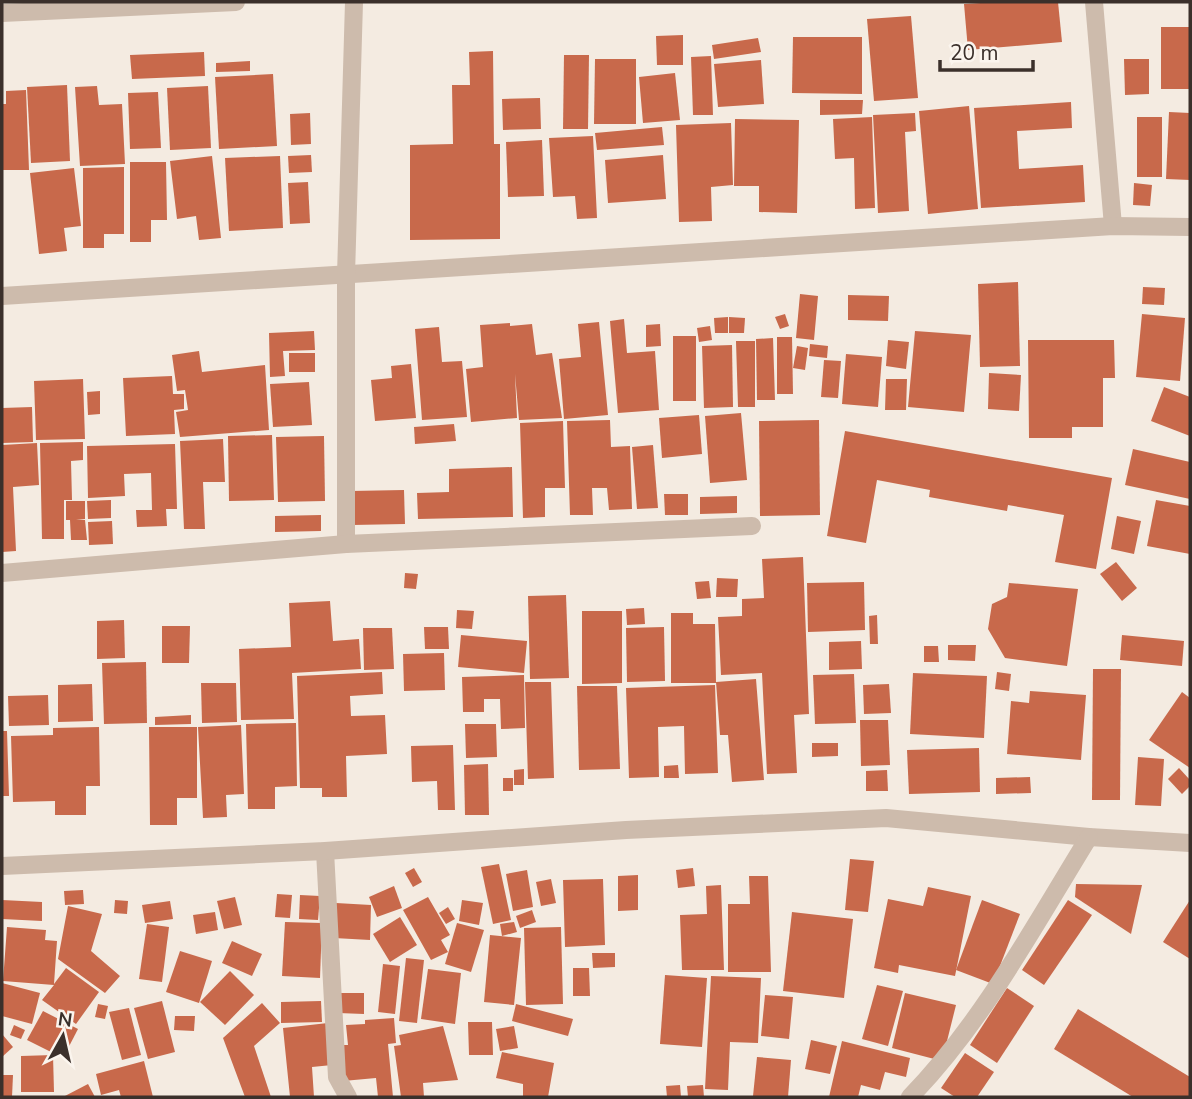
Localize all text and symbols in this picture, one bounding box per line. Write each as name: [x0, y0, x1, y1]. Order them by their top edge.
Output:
scale bar: [940, 28, 1033, 72]
text: 20 m: [950, 39, 999, 67]
north arrow: [28, 1001, 98, 1071]
text: N: [56, 1006, 74, 1034]

